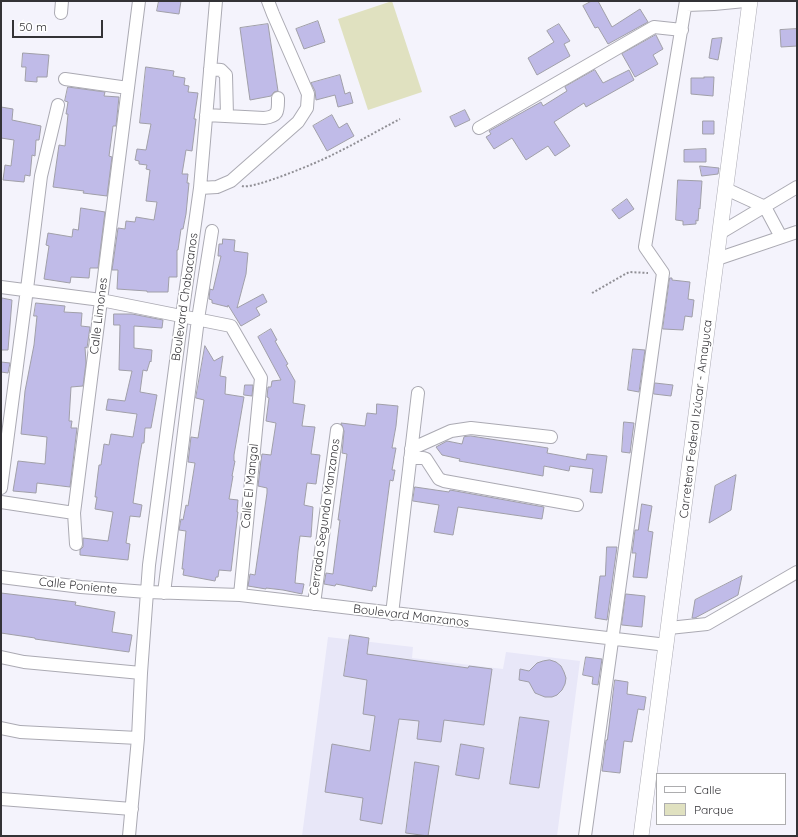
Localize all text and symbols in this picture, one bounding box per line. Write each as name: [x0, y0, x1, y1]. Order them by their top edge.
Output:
scale bar: [14, 12, 105, 38]
text: 50 m: [19, 19, 47, 34]
street label: Boulevard Chabacanos: [169, 232, 201, 362]
street label: Calle Limones: [87, 277, 111, 355]
street label: Carretera Federal Izúcar - Amayuca: [677, 319, 715, 519]
street label: Cerrada Segunda Manzanos: [307, 438, 343, 596]
street label: Calle El Mangal: [238, 443, 262, 529]
street label: Calle Poniente: [38, 575, 118, 597]
street label: Boulevard Manzanos: [352, 602, 470, 630]
legend: [656, 773, 786, 825]
text: Calle: [694, 782, 721, 797]
text: Parque: [694, 802, 734, 817]

